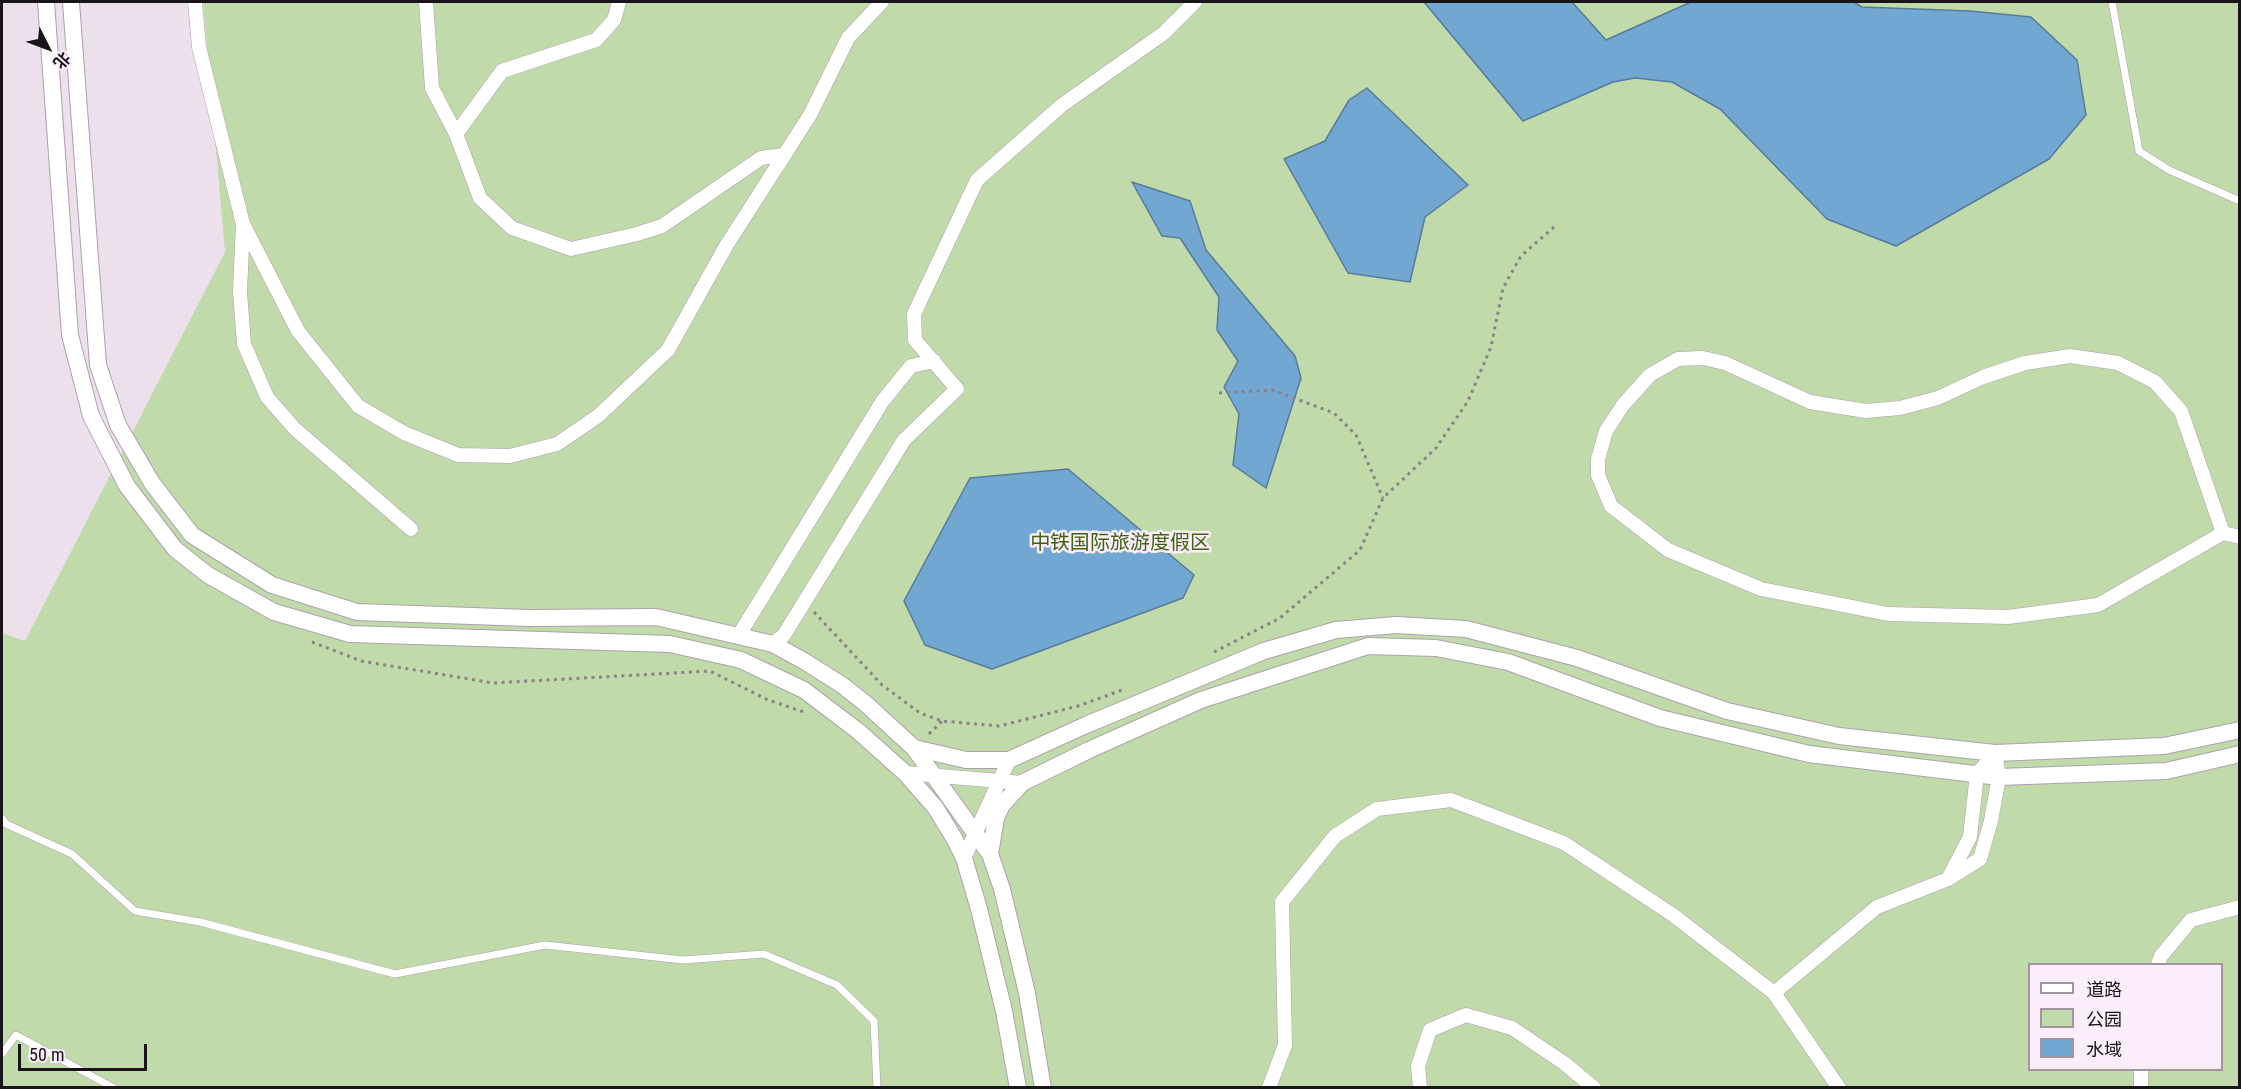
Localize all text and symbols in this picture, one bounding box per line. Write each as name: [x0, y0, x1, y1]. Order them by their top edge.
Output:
north arrow: [18, 18, 78, 78]
text: 北: [49, 48, 74, 73]
park label: 中铁国际旅游度假区: [1030, 532, 1210, 556]
legend: [2028, 963, 2223, 1071]
text: 道路: [2086, 979, 2122, 1000]
text: 公园: [2086, 1009, 2122, 1030]
scale bar: [21, 1032, 150, 1070]
text: 水域: [2086, 1039, 2122, 1060]
text: 50 m: [29, 1044, 64, 1065]

